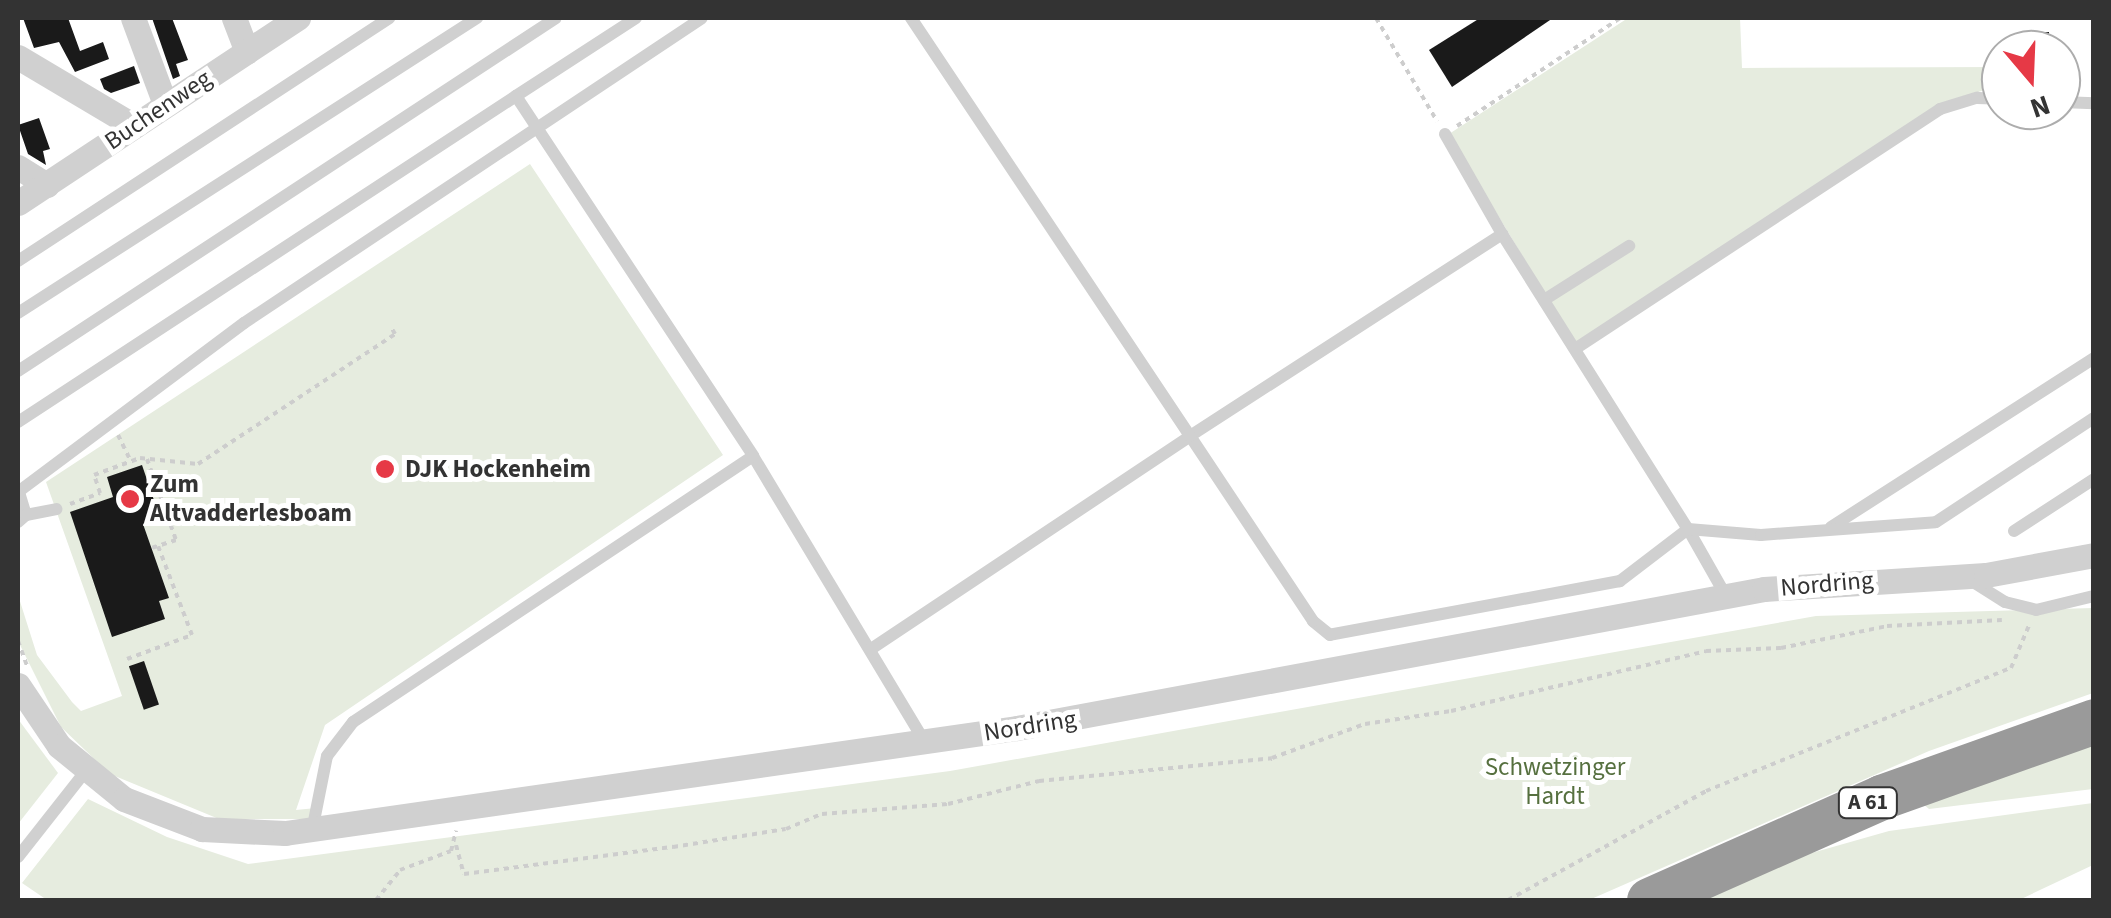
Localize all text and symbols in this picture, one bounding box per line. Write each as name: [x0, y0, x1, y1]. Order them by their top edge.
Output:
north arrow: [1981, 30, 2081, 130]
street label: Buchenweg: [99, 63, 217, 157]
text: N: [2025, 85, 2055, 128]
place label: DJK Hockenheim: [405, 454, 591, 484]
marker: DJK Hockenheim: [374, 458, 396, 480]
place label: Zum Altvadderlesboam: [150, 470, 352, 529]
marker: Zum Altvadderlesboam: [119, 488, 141, 510]
street label: Nordring: [1779, 565, 1875, 603]
street label: Nordring: [982, 704, 1078, 748]
park label: Schwetzinger Hardt: [1485, 753, 1625, 812]
road number: A 61: [1836, 786, 1900, 820]

